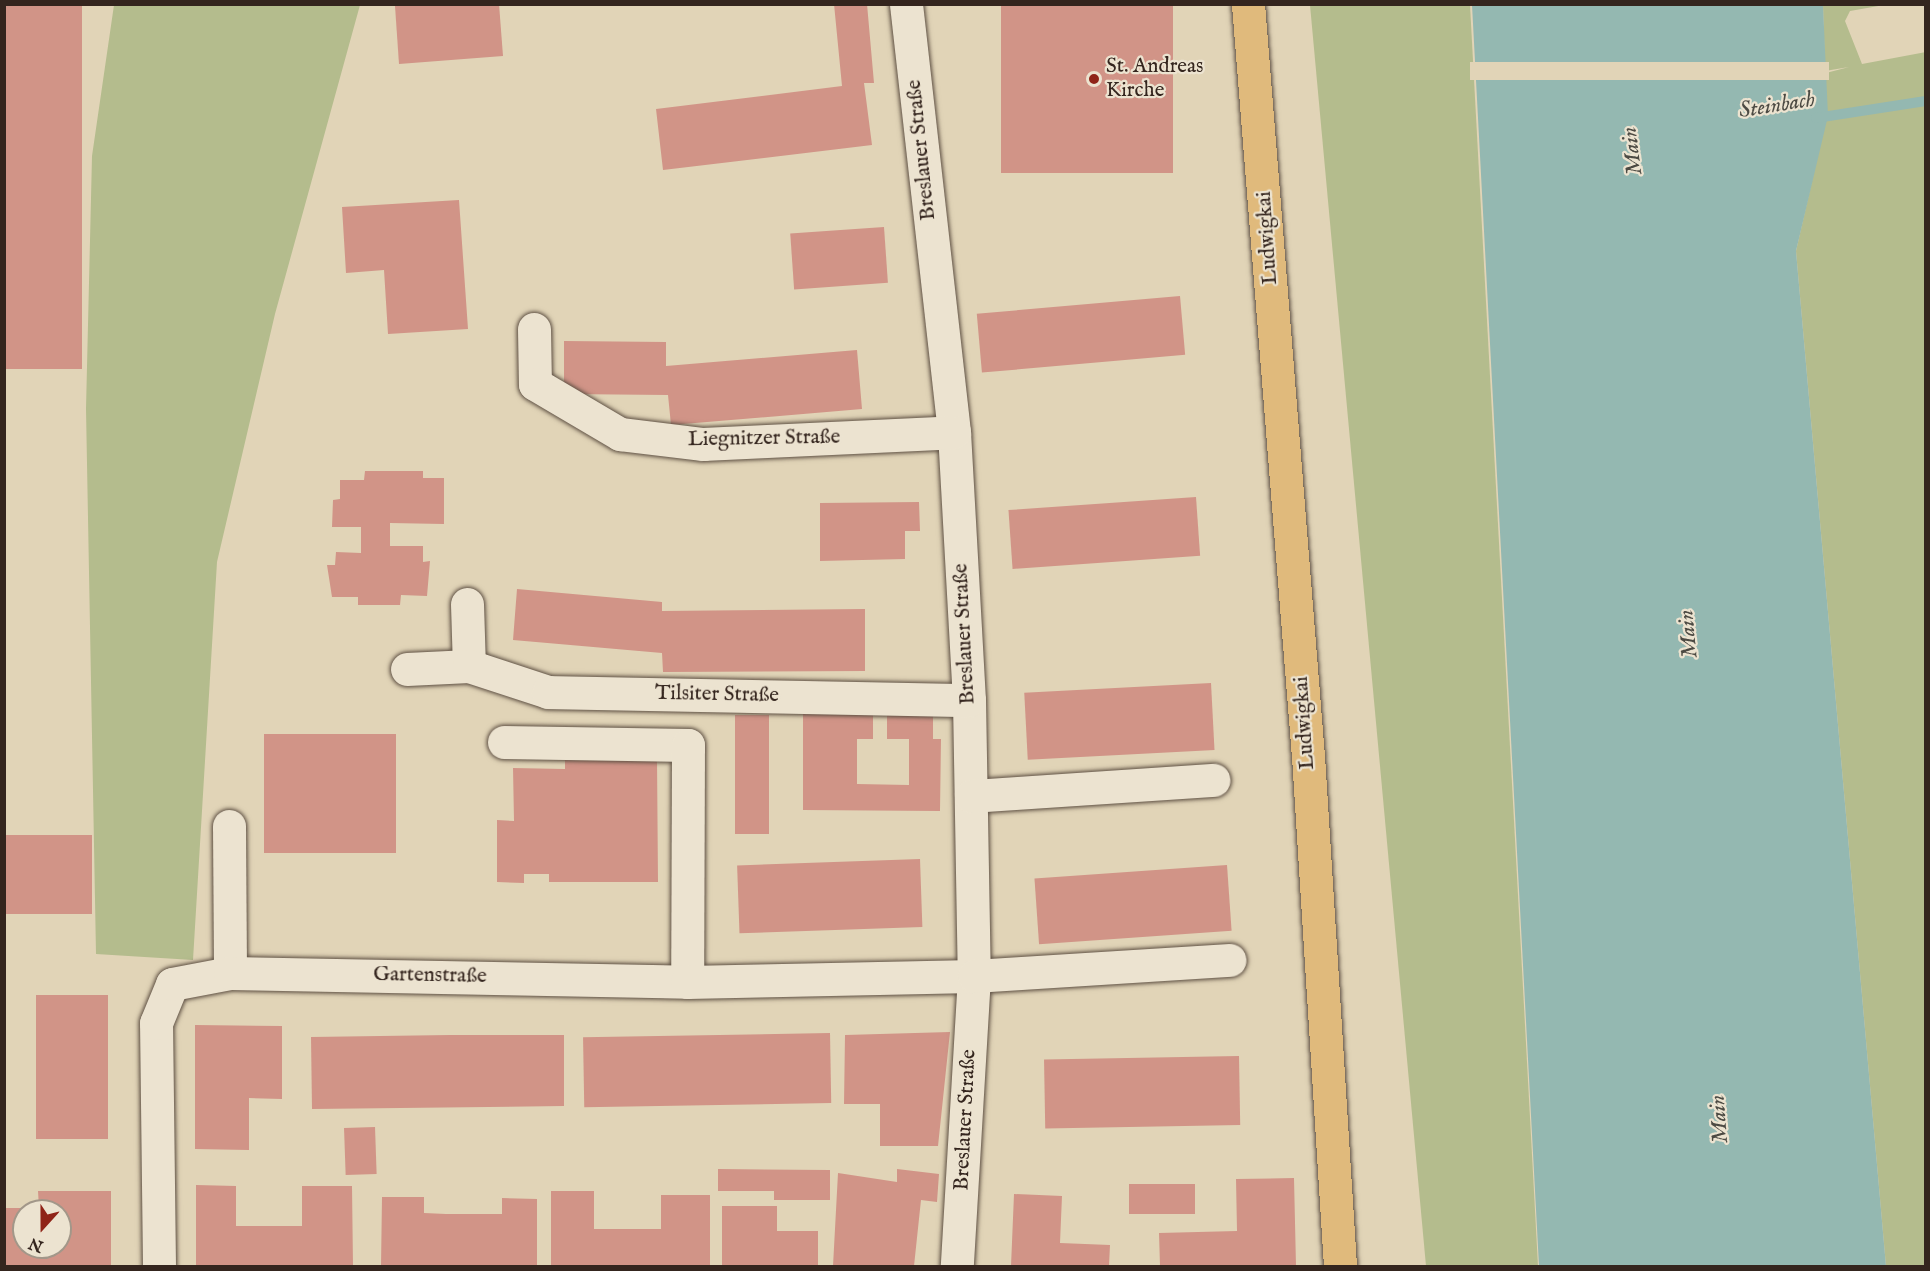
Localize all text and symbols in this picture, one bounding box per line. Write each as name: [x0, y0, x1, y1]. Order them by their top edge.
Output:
place label: St. Andreas Kirche: [1106, 54, 1203, 104]
marker: St. Andreas Kirche: [1087, 72, 1101, 86]
street label: Breslauer Straße: [902, 78, 942, 222]
water label: Steinbach: [1737, 87, 1817, 125]
water label: Main: [1617, 125, 1649, 177]
street label: Ludwigkai: [1252, 190, 1284, 286]
street label: Liegnitzer Straße: [688, 425, 840, 453]
street label: Breslauer Straße: [949, 563, 981, 705]
water label: Main: [1674, 609, 1704, 659]
street label: Ludwigkai: [1289, 675, 1321, 771]
street label: Tilsiter Straße: [655, 681, 779, 709]
street label: Gartenstraße: [373, 962, 487, 990]
street label: Breslauer Straße: [950, 1049, 982, 1191]
water label: Main: [1705, 1094, 1735, 1144]
north arrow: [12, 1199, 72, 1259]
text: N: [26, 1232, 46, 1256]

